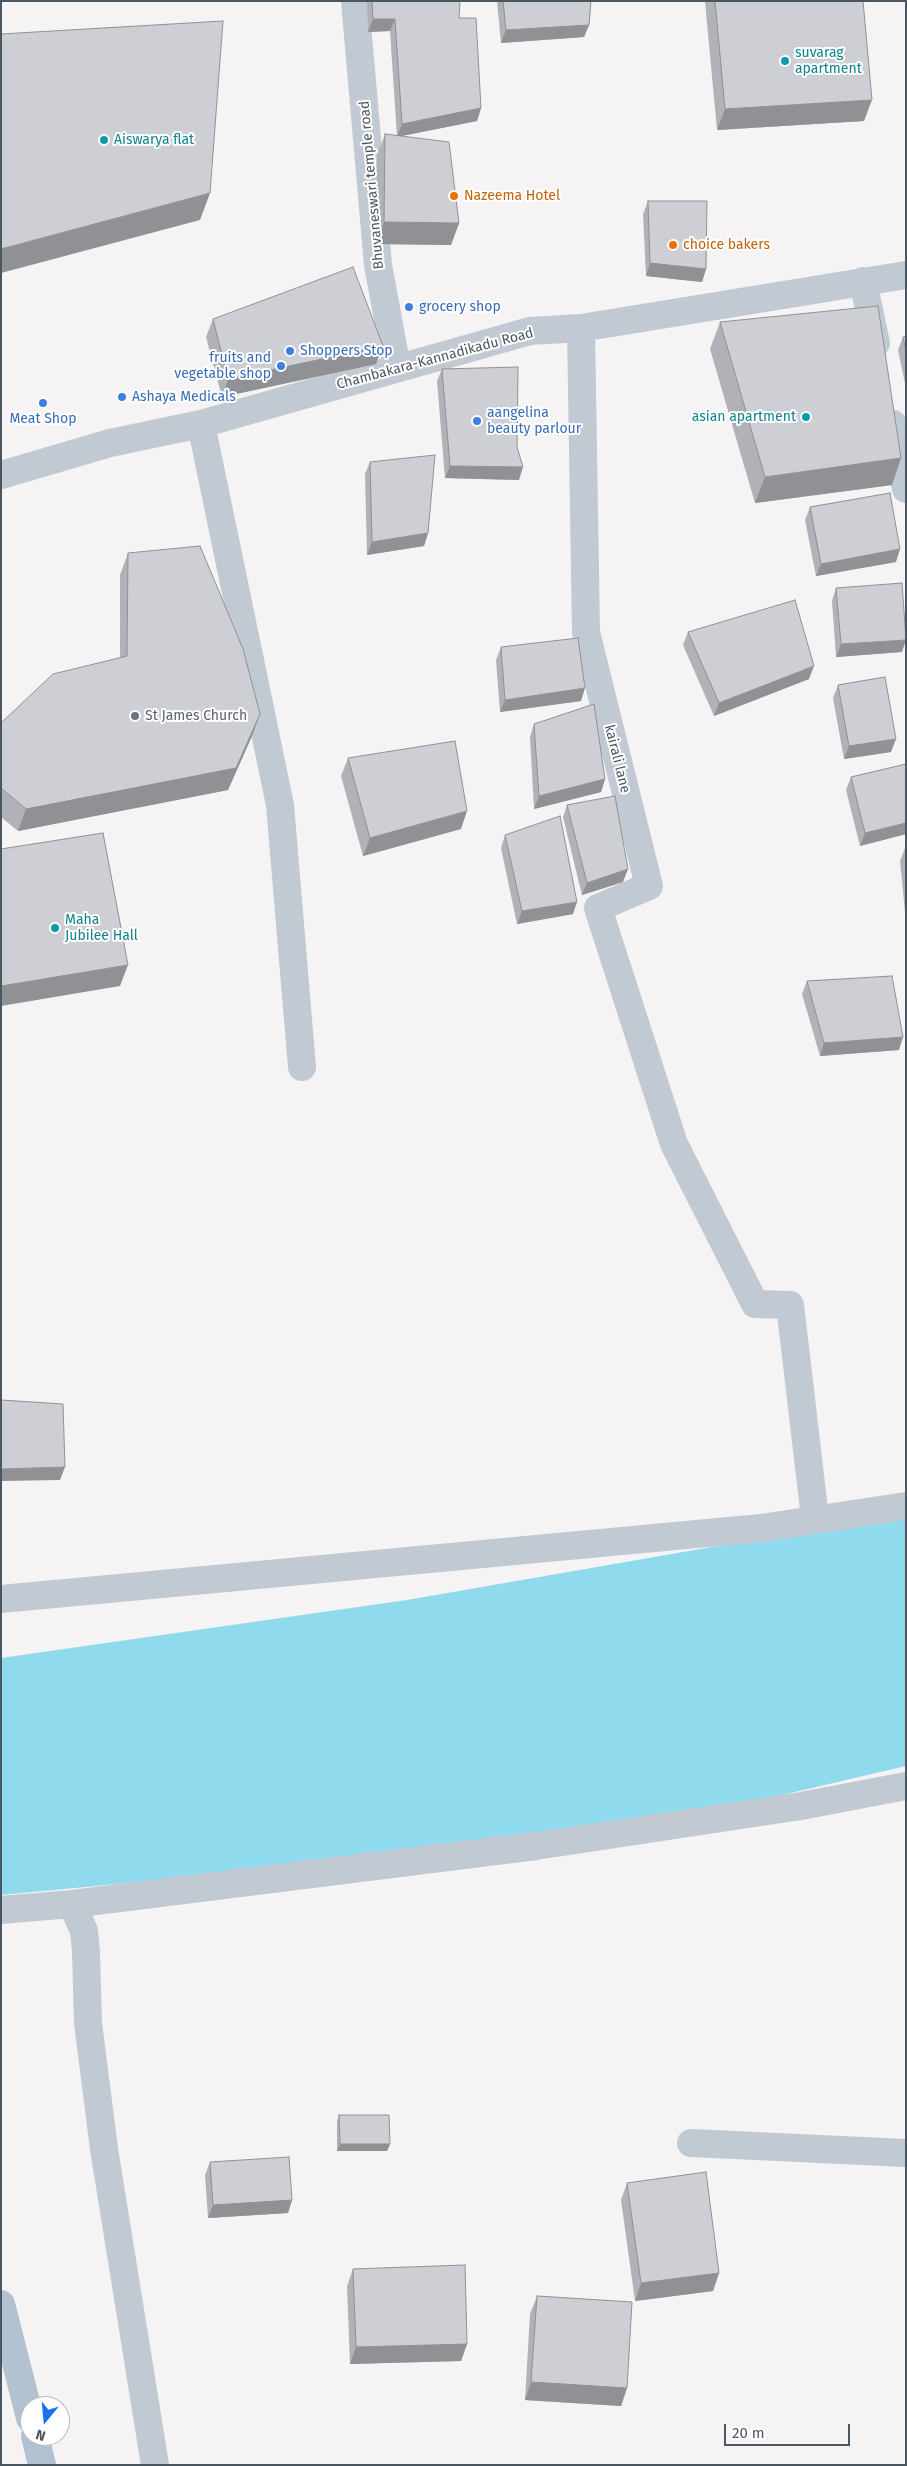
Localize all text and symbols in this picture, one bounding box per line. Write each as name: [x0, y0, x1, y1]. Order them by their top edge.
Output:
place label: suvarag apartment: [795, 45, 862, 78]
marker: suvarag apartment: [779, 55, 791, 67]
street label: Bhuvaneswari temple road: [356, 100, 388, 270]
place label: Aiswarya flat: [114, 132, 194, 148]
marker: Aiswarya flat: [98, 134, 110, 146]
place label: Nazeema Hotel: [464, 188, 560, 204]
marker: Nazeema Hotel: [448, 190, 460, 202]
place label: choice bakers: [683, 237, 770, 253]
marker: choice bakers: [667, 239, 679, 251]
place label: grocery shop: [419, 299, 501, 315]
marker: grocery shop: [403, 301, 415, 313]
street label: Chambakara-Kannadikadu Road: [335, 325, 535, 393]
place label: Shoppers Stop: [300, 343, 393, 359]
marker: Shoppers Stop: [284, 345, 296, 357]
place label: fruits and vegetable shop: [174, 350, 271, 382]
marker: fruits and vegetable shop: [275, 360, 287, 372]
place label: Ashaya Medicals: [132, 389, 236, 405]
marker: Ashaya Medicals: [116, 391, 128, 403]
marker: Meat Shop: [37, 397, 49, 409]
place label: aangelina beauty parlour: [487, 405, 581, 438]
place label: asian apartment: [692, 409, 796, 425]
place label: Meat Shop: [9, 411, 77, 427]
marker: asian apartment: [800, 411, 812, 423]
marker: aangelina beauty parlour: [471, 415, 483, 427]
place label: St James Church: [145, 708, 247, 724]
marker: St James Church: [129, 710, 141, 722]
street label: kairali lane: [600, 723, 634, 795]
place label: Maha Jubilee Hall: [65, 912, 138, 944]
marker: Maha Jubilee Hall: [49, 922, 61, 934]
north arrow: [20, 2396, 70, 2446]
scale bar: [727, 2414, 853, 2446]
text: 20 m: [732, 2424, 765, 2442]
text: N: [34, 2425, 48, 2444]

